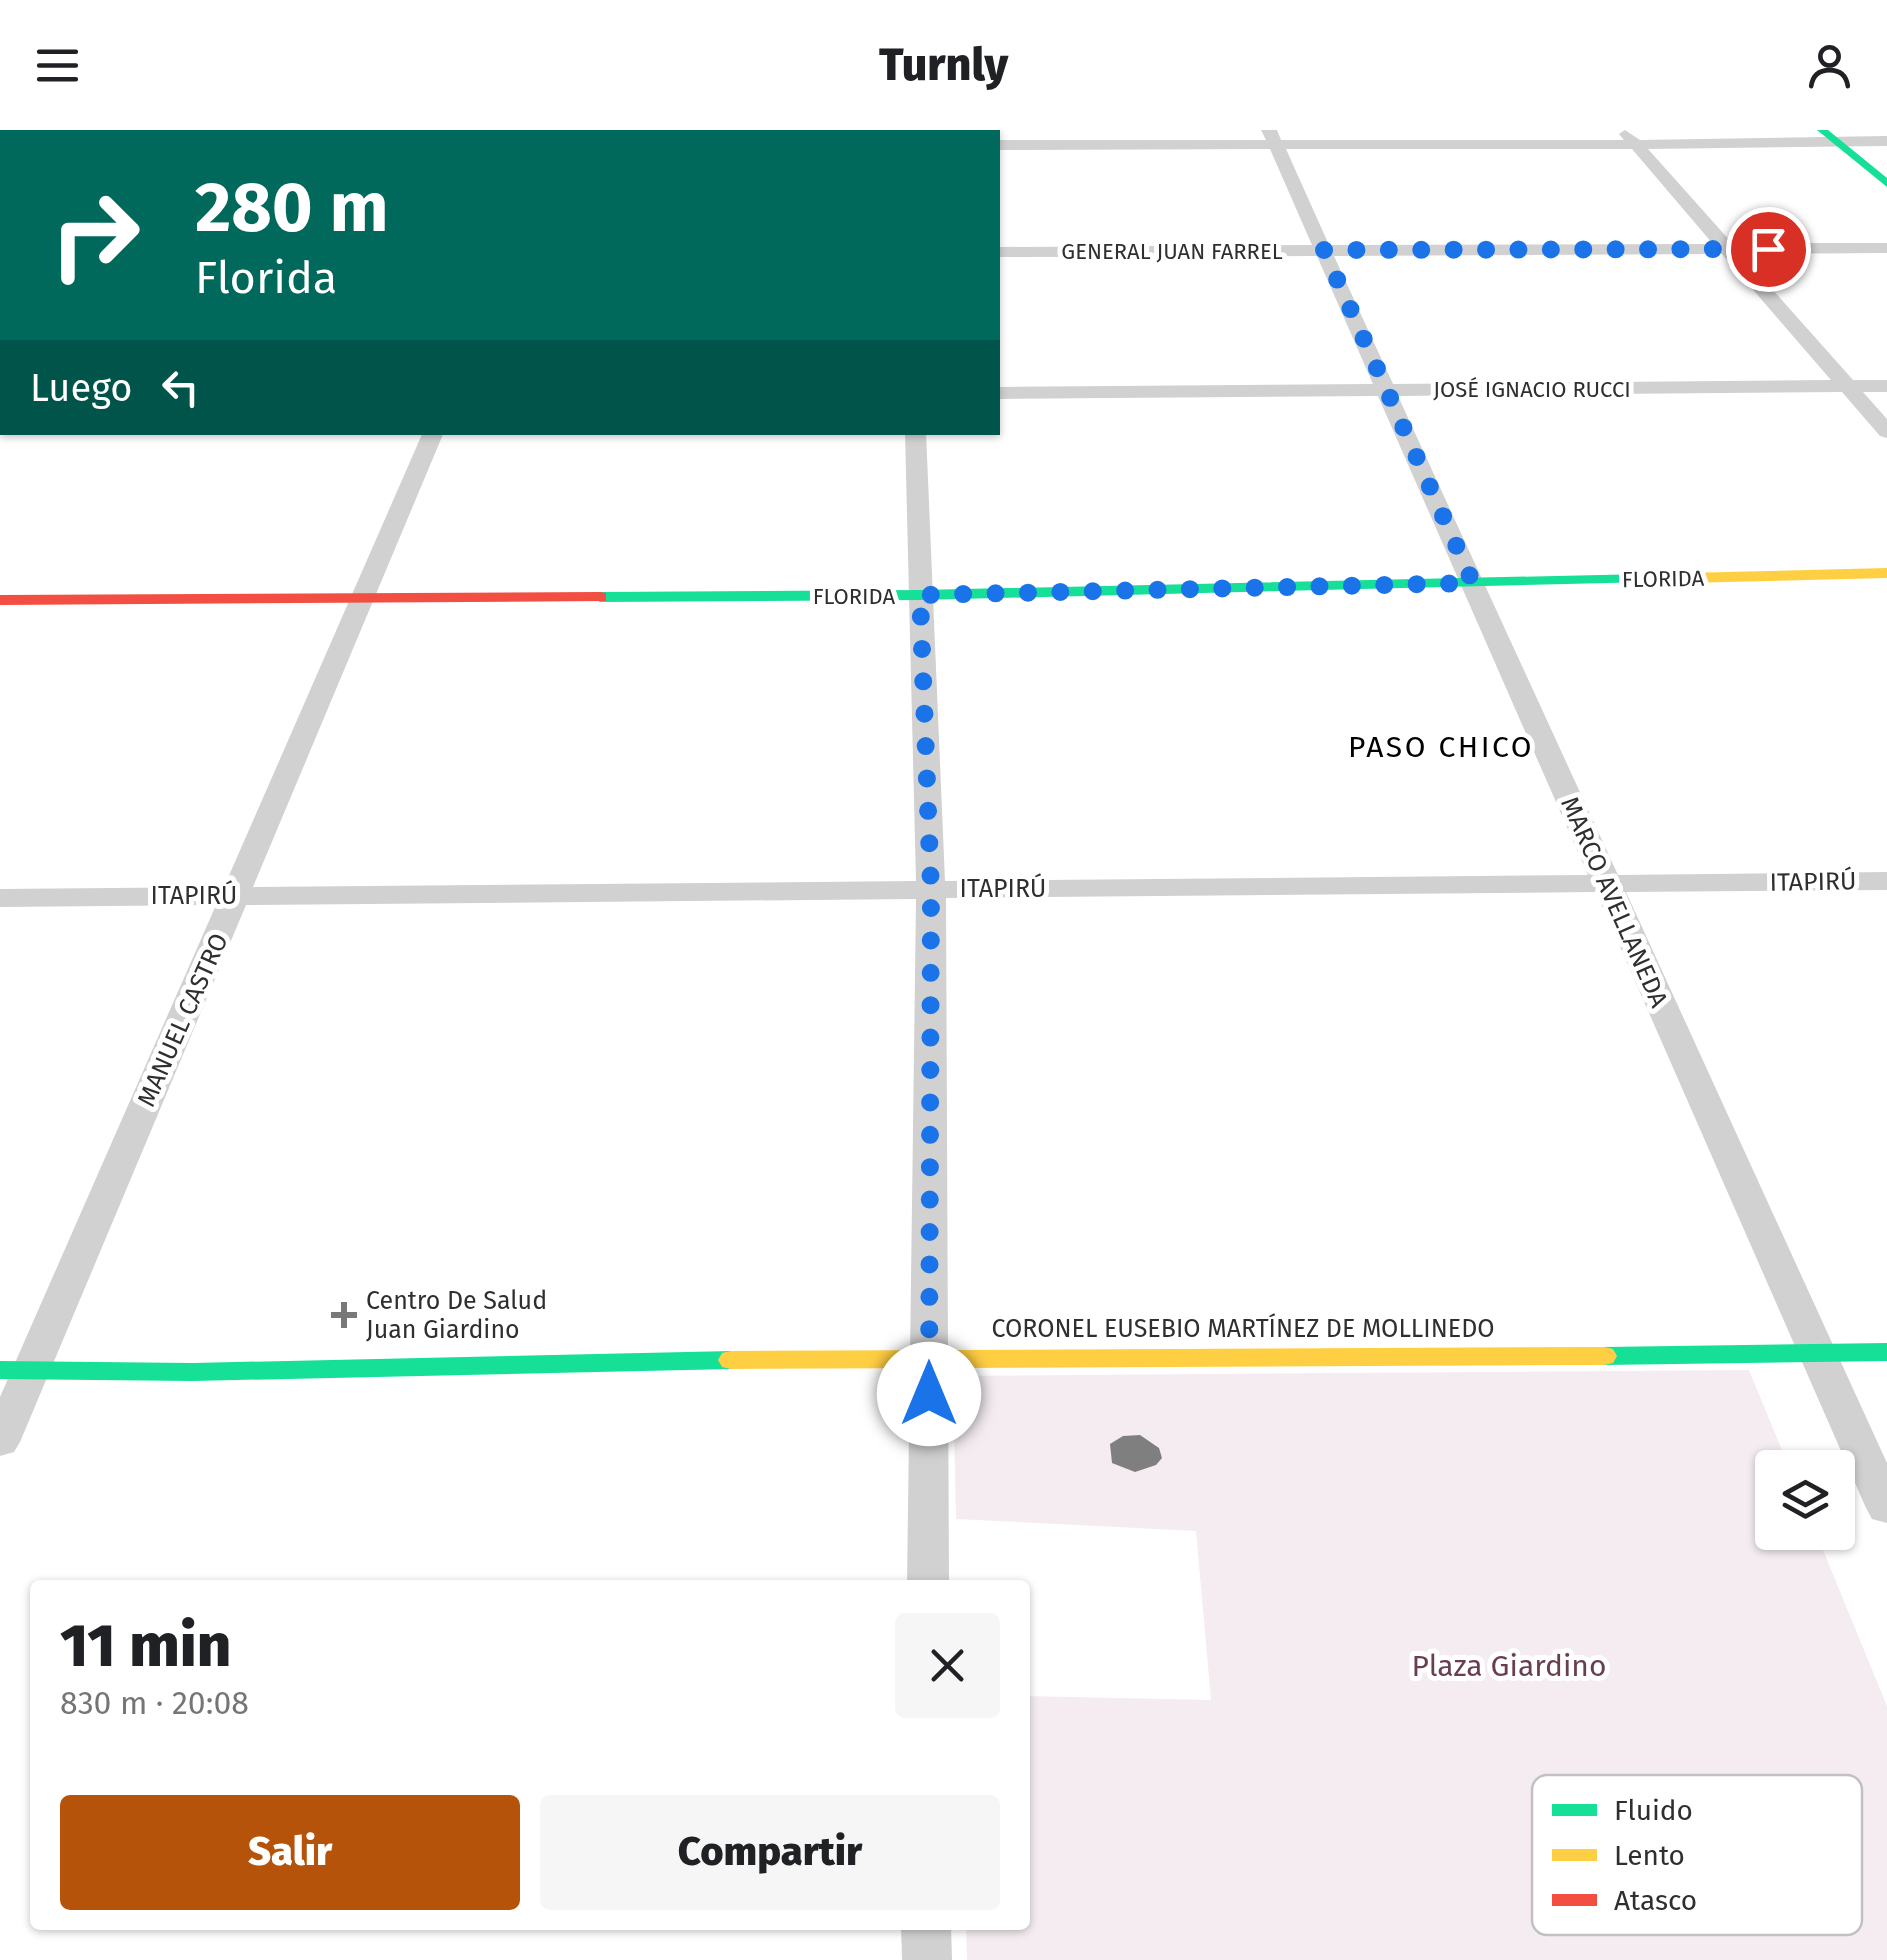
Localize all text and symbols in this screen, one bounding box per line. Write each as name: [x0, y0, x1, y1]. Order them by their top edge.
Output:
icon: menu: [30, 38, 85, 93]
text: Turnly: [879, 38, 1008, 92]
icon: person: [1802, 38, 1857, 93]
text: 280 m: [195, 166, 389, 250]
icon: right: [30, 170, 160, 300]
pin: [1726, 207, 1811, 292]
icon: arrive: [1741, 222, 1796, 277]
street label: GENERAL JUAN FARREL: [1061, 238, 1283, 265]
text: Florida: [195, 251, 337, 305]
icon: left: [153, 360, 208, 415]
text: Luego: [30, 365, 133, 411]
street label: JOSÉ IGNACIO RUCCI: [1433, 376, 1631, 403]
street label: FLORIDA: [1622, 565, 1705, 593]
street label: FLORIDA: [813, 583, 896, 610]
district label: PASO CHICO: [1348, 729, 1534, 765]
street label: MARCO AVELLANEDA: [1554, 792, 1674, 1012]
street label: ITAPIRÚ: [1769, 865, 1857, 898]
street label: ITAPIRÚ: [960, 873, 1046, 904]
street label: ITAPIRÚ: [151, 880, 237, 911]
street label: MANUEL CASTRO: [131, 929, 235, 1111]
place label: Centro De Salud Juan Giardino: [366, 1286, 547, 1345]
marker: Centro De Salud Juan Giardino: [331, 1302, 357, 1328]
street label: CORONEL EUSEBIO MARTÍNEZ DE MOLLINEDO: [991, 1313, 1495, 1344]
position arrow: [877, 1342, 981, 1446]
map controls: [1755, 1450, 1855, 1550]
button: layers: [1755, 1450, 1855, 1550]
text: 11 min: [60, 1610, 231, 1682]
button: close: [895, 1613, 1000, 1718]
park label: Plaza Giardino: [1412, 1648, 1606, 1684]
text: 830 m · 20:08: [60, 1684, 249, 1722]
legend: [1532, 1775, 1862, 1935]
text: Fluido: [1614, 1794, 1693, 1827]
button: Salir: [60, 1795, 520, 1910]
button: Compartir: [540, 1795, 1000, 1910]
text: Lento: [1614, 1839, 1685, 1872]
text: Atasco: [1614, 1884, 1697, 1917]

